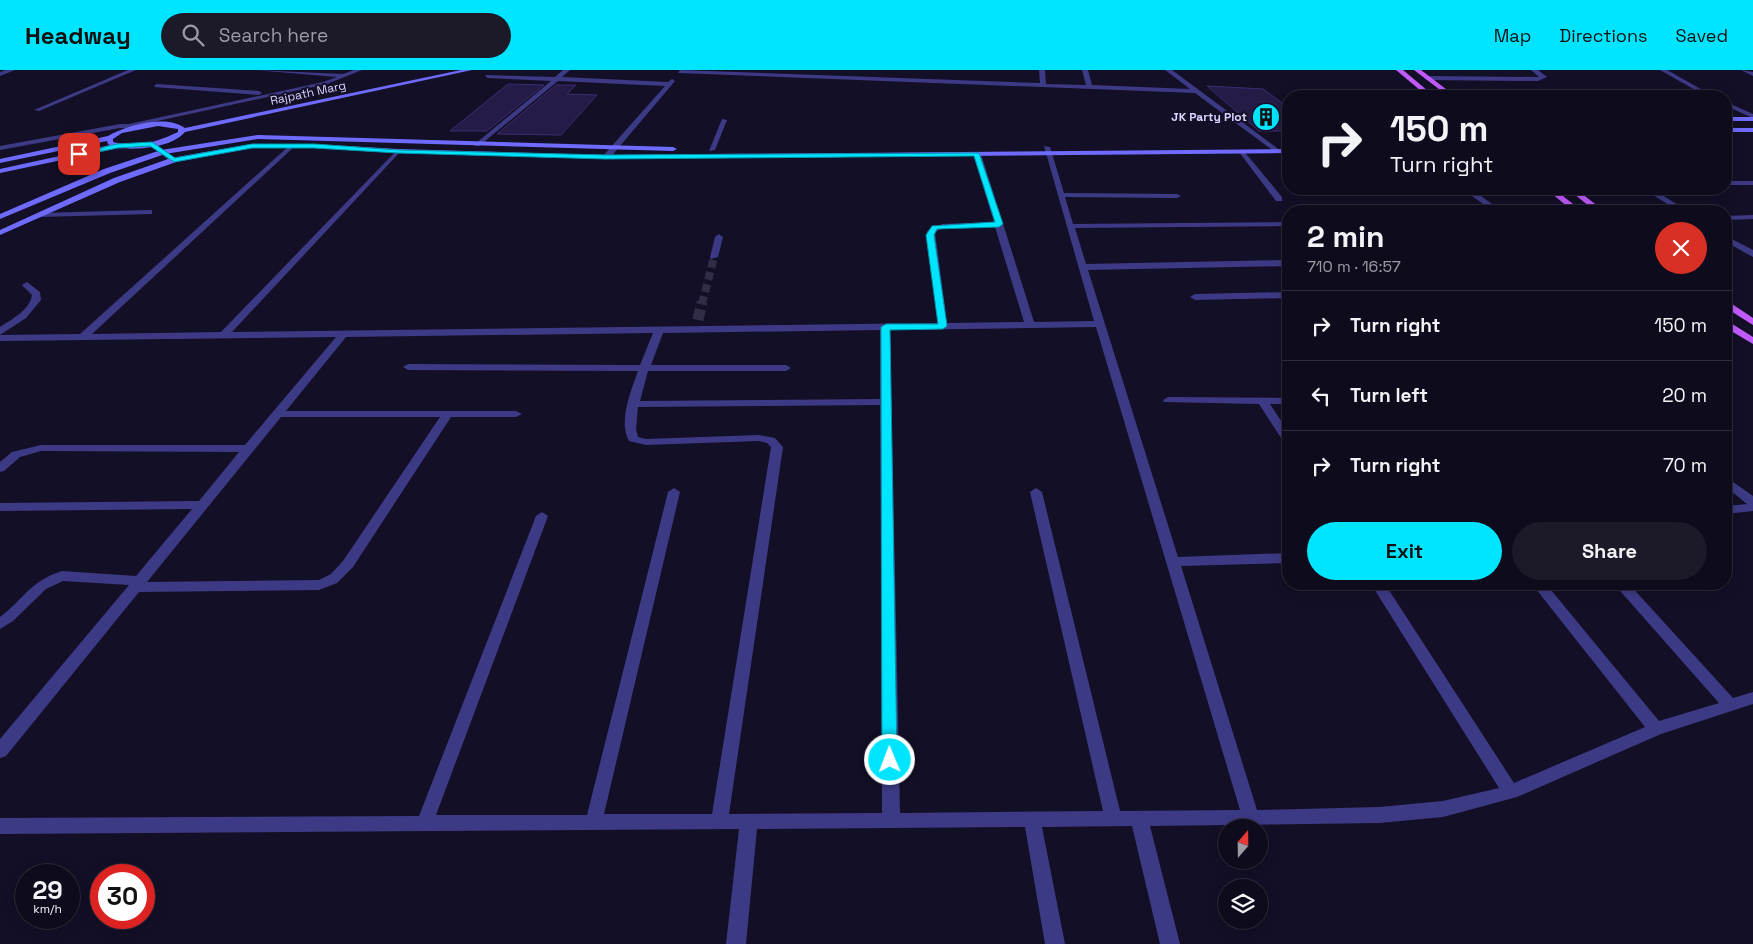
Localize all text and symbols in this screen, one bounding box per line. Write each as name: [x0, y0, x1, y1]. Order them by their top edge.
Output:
search box: [161, 13, 511, 58]
text: Headway: [25, 20, 131, 51]
icon: search: [179, 21, 207, 49]
text: Search here: [219, 23, 328, 48]
text: Map: [1494, 24, 1531, 47]
text: Directions: [1559, 24, 1648, 47]
text: Saved: [1676, 24, 1728, 47]
street label: Rajpath Marg: [269, 77, 347, 109]
building icon: JK Party Plot: [1251, 102, 1281, 132]
text: 150 m: [1390, 107, 1488, 151]
place label: JK Party Plot: [1171, 109, 1247, 125]
icon: right: [1307, 110, 1372, 175]
pin: [58, 133, 100, 175]
icon: arrive: [65, 140, 93, 168]
text: Turn right: [1390, 150, 1493, 178]
text: 2 min: [1307, 217, 1385, 256]
button: close: [1655, 222, 1707, 274]
text: 710 m · 16:57: [1307, 256, 1401, 277]
icon: right: [1307, 312, 1335, 340]
text: Turn right: [1350, 313, 1440, 338]
text: 150 m: [1654, 313, 1707, 338]
icon: left: [1307, 382, 1335, 410]
text: Turn left: [1350, 383, 1428, 408]
text: 20 m: [1662, 383, 1707, 408]
icon: right: [1307, 452, 1335, 480]
text: Turn right: [1350, 453, 1440, 478]
text: 70 m: [1663, 453, 1707, 478]
button: Exit: [1307, 522, 1502, 580]
button: Share: [1512, 522, 1707, 580]
position arrow: [863, 733, 915, 785]
north arrow: [1218, 819, 1268, 869]
map controls: [1218, 819, 1268, 929]
speed limit sign: 30: [90, 864, 155, 929]
text: 29: [32, 874, 63, 906]
button: layers: [1218, 879, 1268, 929]
text: km/h: [33, 901, 62, 917]

